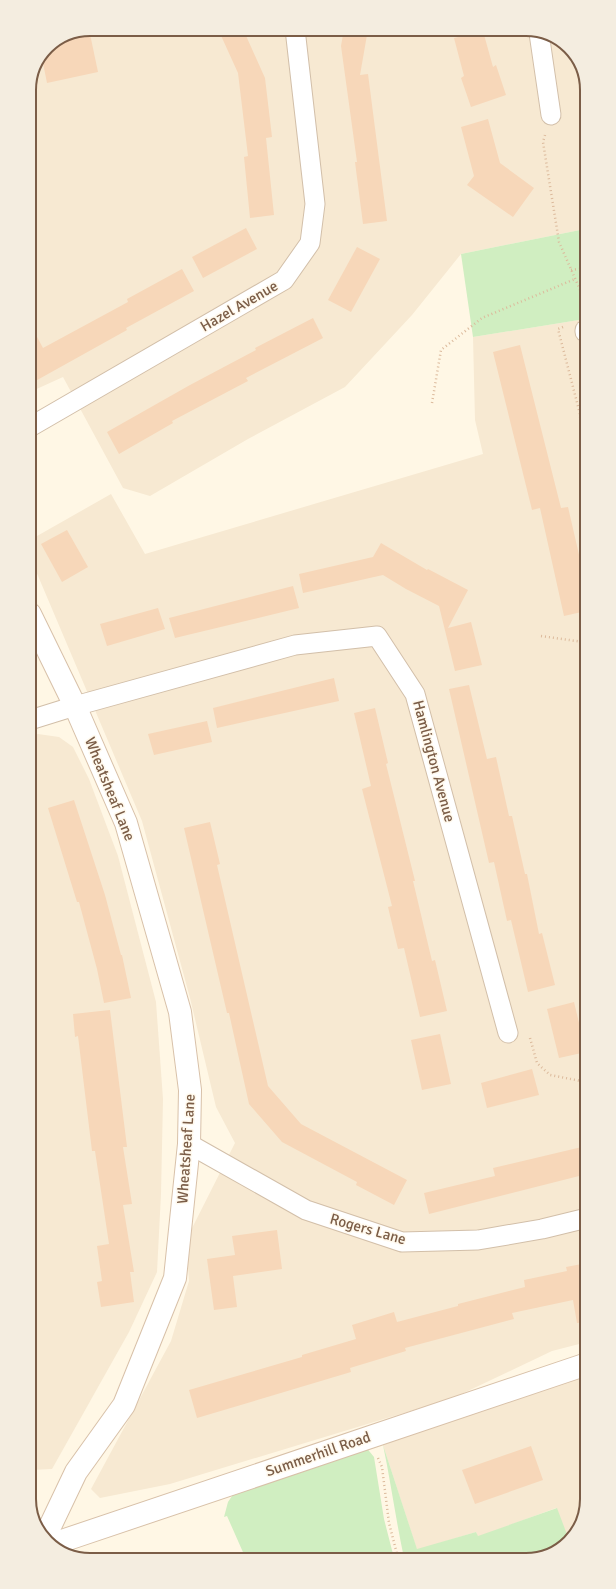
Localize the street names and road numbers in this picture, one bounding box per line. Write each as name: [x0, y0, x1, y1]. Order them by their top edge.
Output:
street label: Hazel Avenue: [197, 277, 281, 335]
street label: Hamlington Avenue: [409, 698, 459, 824]
street label: Wheatsheaf Lane: [81, 735, 139, 843]
street label: Wheatsheaf Lane: [173, 1093, 199, 1205]
street label: Rogers Lane: [328, 1210, 408, 1248]
street label: Summerhill Road: [263, 1428, 373, 1480]

